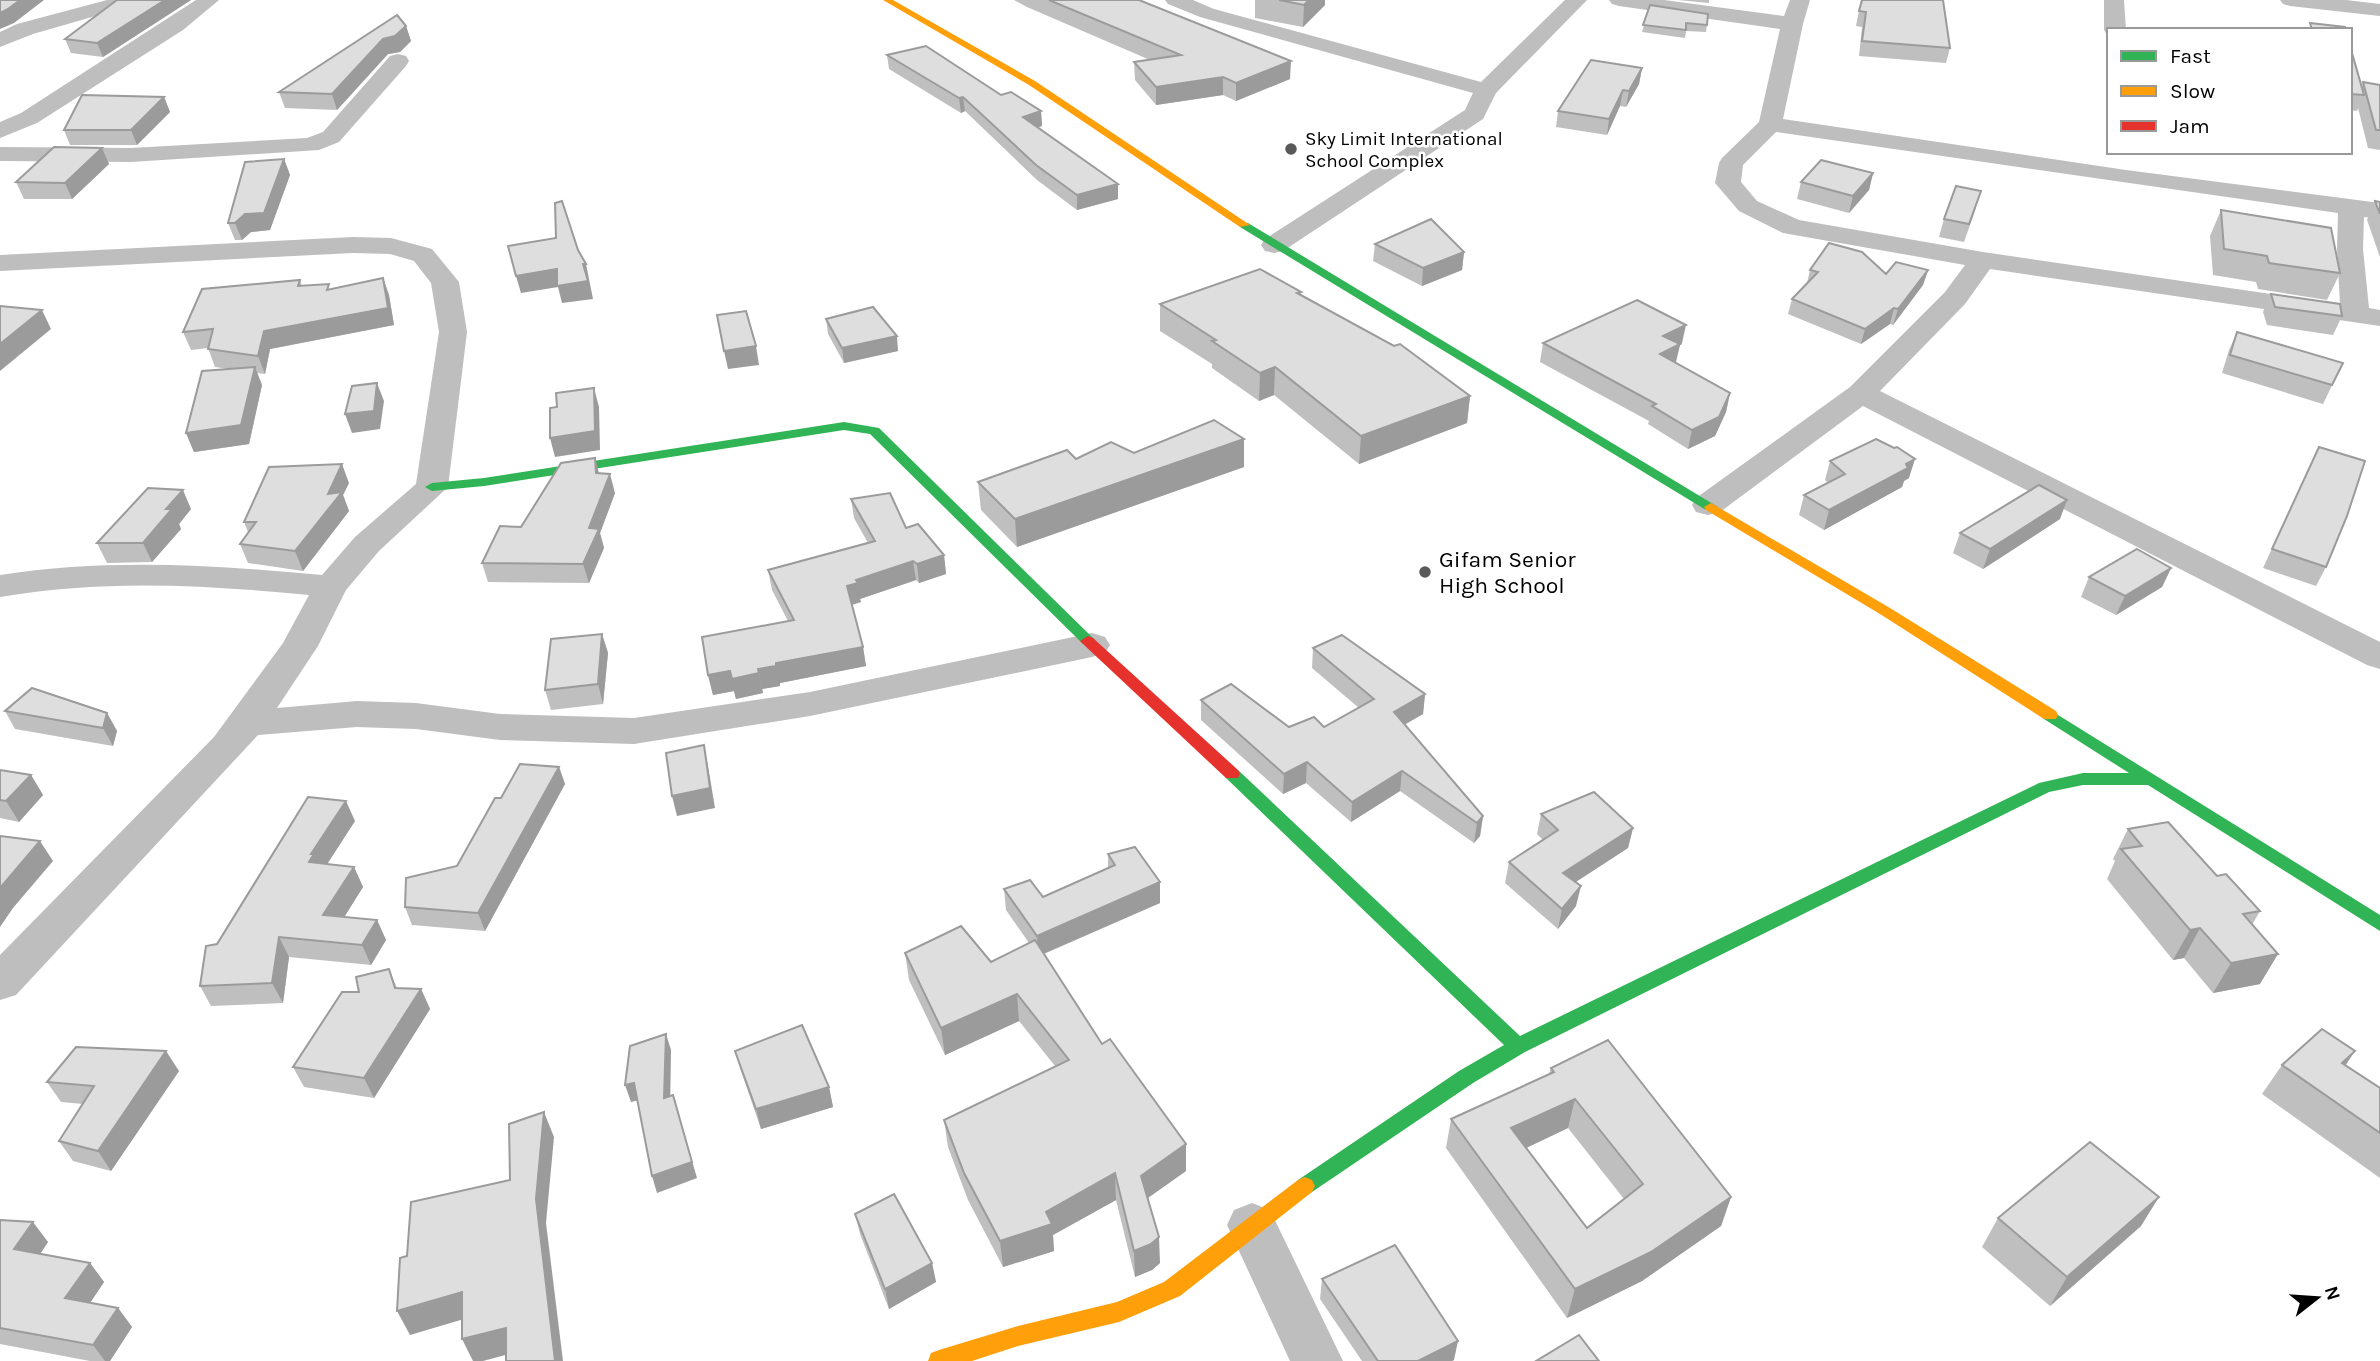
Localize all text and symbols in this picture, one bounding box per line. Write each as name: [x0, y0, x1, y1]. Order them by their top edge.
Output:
legend: [2107, 28, 2352, 154]
text: Fast: [2170, 44, 2211, 68]
text: Slow: [2170, 79, 2215, 103]
text: Jam: [2170, 114, 2210, 138]
place label: Sky Limit International School Complex: [1305, 128, 1503, 172]
marker: Sky Limit International School Complex: [1283, 141, 1299, 157]
place label: Gifam Senior High School: [1439, 546, 1576, 599]
marker: Gifam Senior High School: [1417, 564, 1433, 580]
north arrow: [2282, 1263, 2352, 1333]
text: N: [2320, 1284, 2345, 1303]

